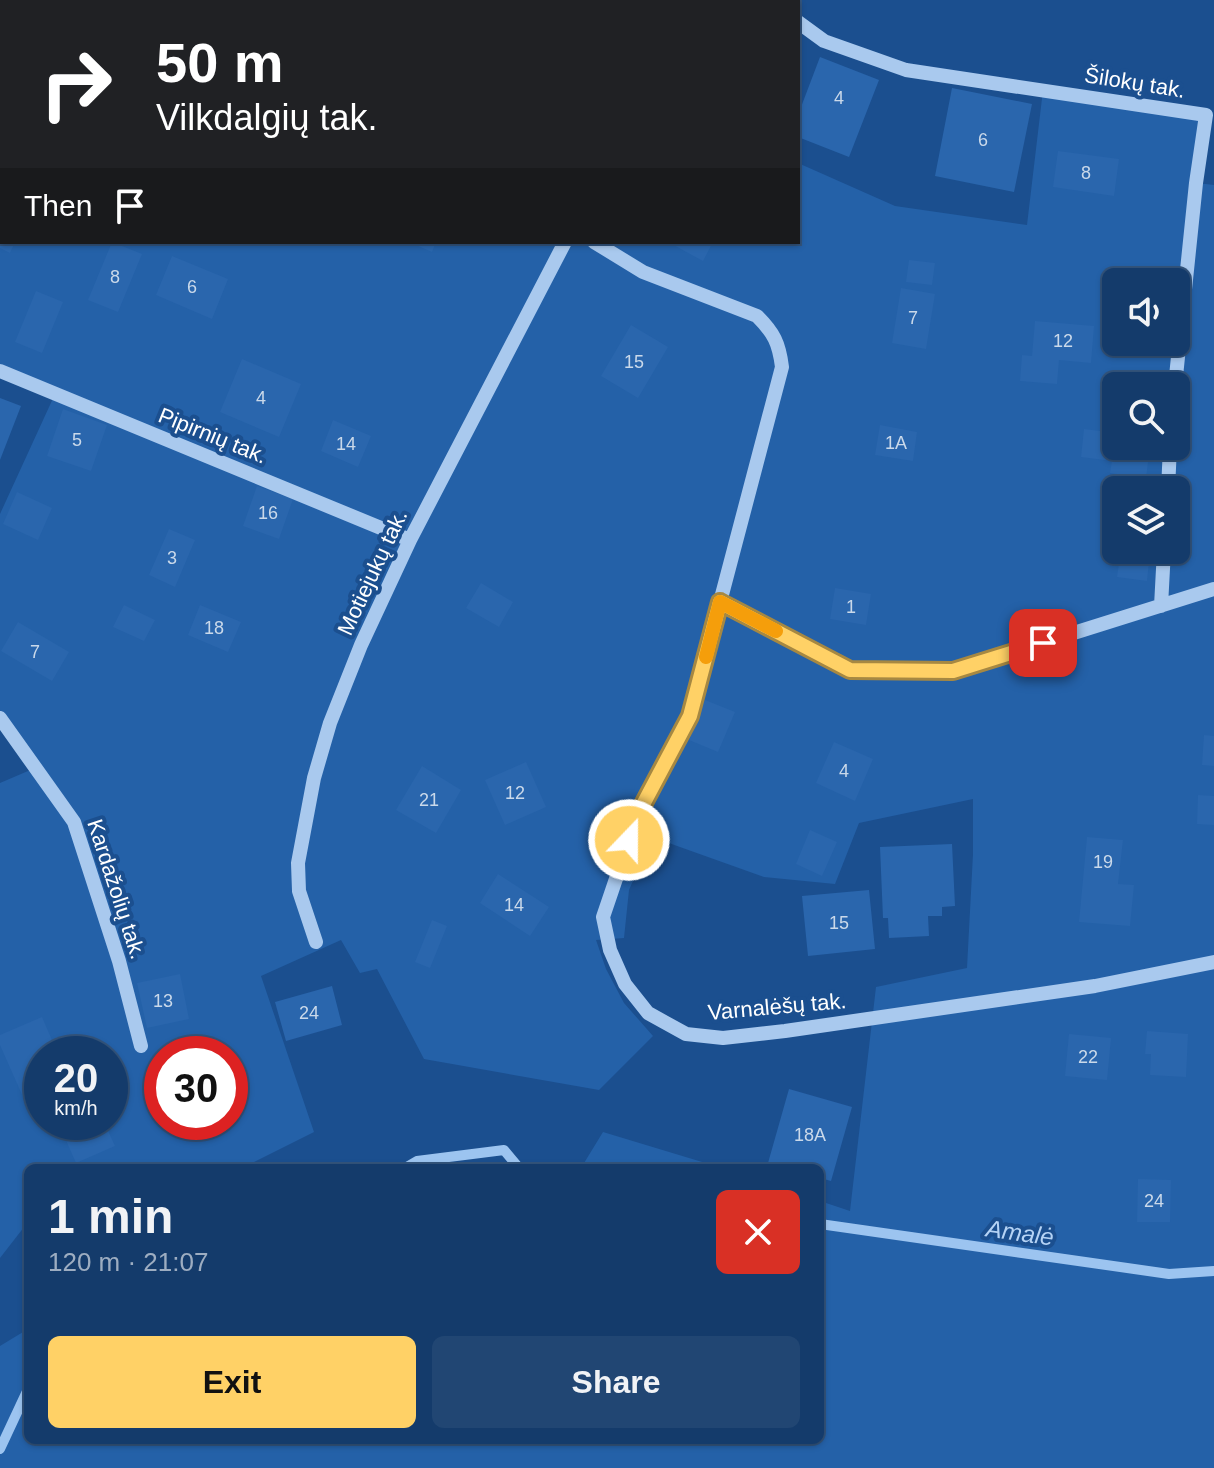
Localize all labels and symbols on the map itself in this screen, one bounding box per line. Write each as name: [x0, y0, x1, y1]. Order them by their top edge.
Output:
street label: Šilokų tak.: [1083, 62, 1187, 103]
house number: 4: [834, 88, 844, 108]
house number: 6: [978, 130, 988, 150]
house number: 8: [1081, 163, 1091, 183]
house number: 8: [110, 267, 120, 287]
house number: 6: [187, 277, 197, 297]
house number: 7: [908, 308, 918, 328]
house number: 12: [1053, 331, 1073, 351]
house number: 15: [624, 352, 644, 372]
house number: 4: [256, 388, 266, 408]
street label: Pipirnių tak.: [155, 402, 271, 469]
house number: 5: [72, 430, 82, 450]
house number: 1A: [885, 433, 907, 453]
house number: 14: [336, 434, 356, 454]
house number: 16: [258, 503, 278, 523]
street label: Motiejukų tak.: [332, 505, 412, 639]
house number: 3: [167, 548, 177, 568]
house number: 1: [846, 597, 856, 617]
pin: [1009, 609, 1077, 677]
house number: 18: [204, 618, 224, 638]
house number: 7: [30, 642, 40, 662]
house number: 4: [839, 761, 849, 781]
house number: 12: [505, 783, 525, 803]
house number: 21: [419, 790, 439, 810]
position arrow: [587, 798, 671, 882]
street label: Kardažolių tak.: [82, 816, 151, 962]
house number: 19: [1093, 852, 1113, 872]
house number: 14: [504, 895, 524, 915]
house number: 15: [829, 913, 849, 933]
street label: Varnalėšų tak.: [707, 988, 847, 1025]
house number: 13: [153, 991, 173, 1011]
house number: 24: [299, 1003, 319, 1023]
speed limit sign: 30: [144, 1036, 248, 1140]
house number: 22: [1078, 1047, 1098, 1067]
house number: 18A: [794, 1125, 826, 1145]
house number: 24: [1144, 1191, 1164, 1211]
water label: Amalė: [983, 1214, 1056, 1251]

